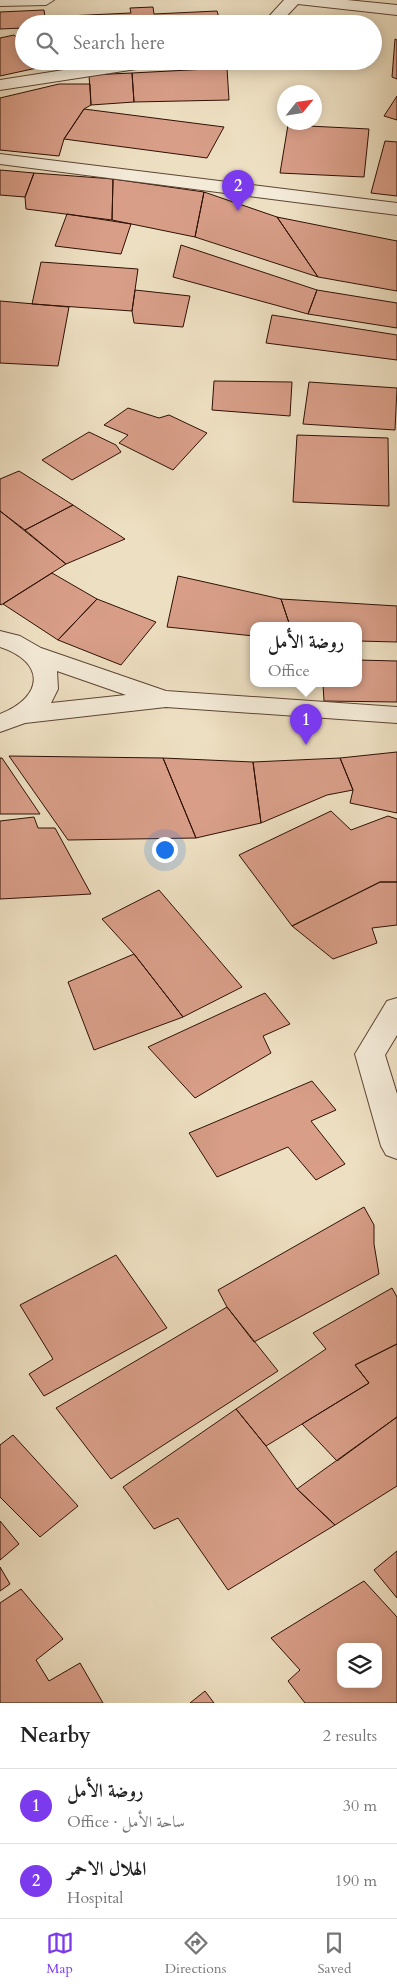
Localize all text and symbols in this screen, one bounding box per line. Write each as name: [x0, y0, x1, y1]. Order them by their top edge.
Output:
search box: [15, 15, 382, 70]
icon: search: [33, 29, 61, 57]
text: Search here: [73, 30, 165, 56]
north arrow: [277, 85, 322, 130]
pin: 2: [222, 170, 254, 211]
popup: [250, 622, 362, 687]
text: روضة الأمل: [268, 629, 344, 655]
text: Office: [268, 660, 310, 682]
pin: 1: [290, 704, 322, 745]
your location: [152, 837, 178, 863]
map controls: [337, 1643, 382, 1688]
button: layers: [337, 1643, 382, 1688]
text: Nearby: [20, 1721, 91, 1750]
text: 2 results: [323, 1725, 377, 1747]
text: روضة الأمل: [67, 1778, 144, 1804]
text: 1: [32, 1795, 40, 1817]
text: 30 m: [343, 1795, 377, 1817]
text: Office · ساحة الأمل: [67, 1811, 185, 1833]
text: الهلال الاحمر: [67, 1856, 146, 1882]
text: 2: [32, 1870, 40, 1892]
text: 190 m: [335, 1870, 377, 1892]
text: Hospital: [67, 1887, 123, 1909]
tab: Map: [46, 1929, 74, 1978]
tab: Directions: [165, 1929, 226, 1978]
tab: Saved: [317, 1929, 351, 1978]

